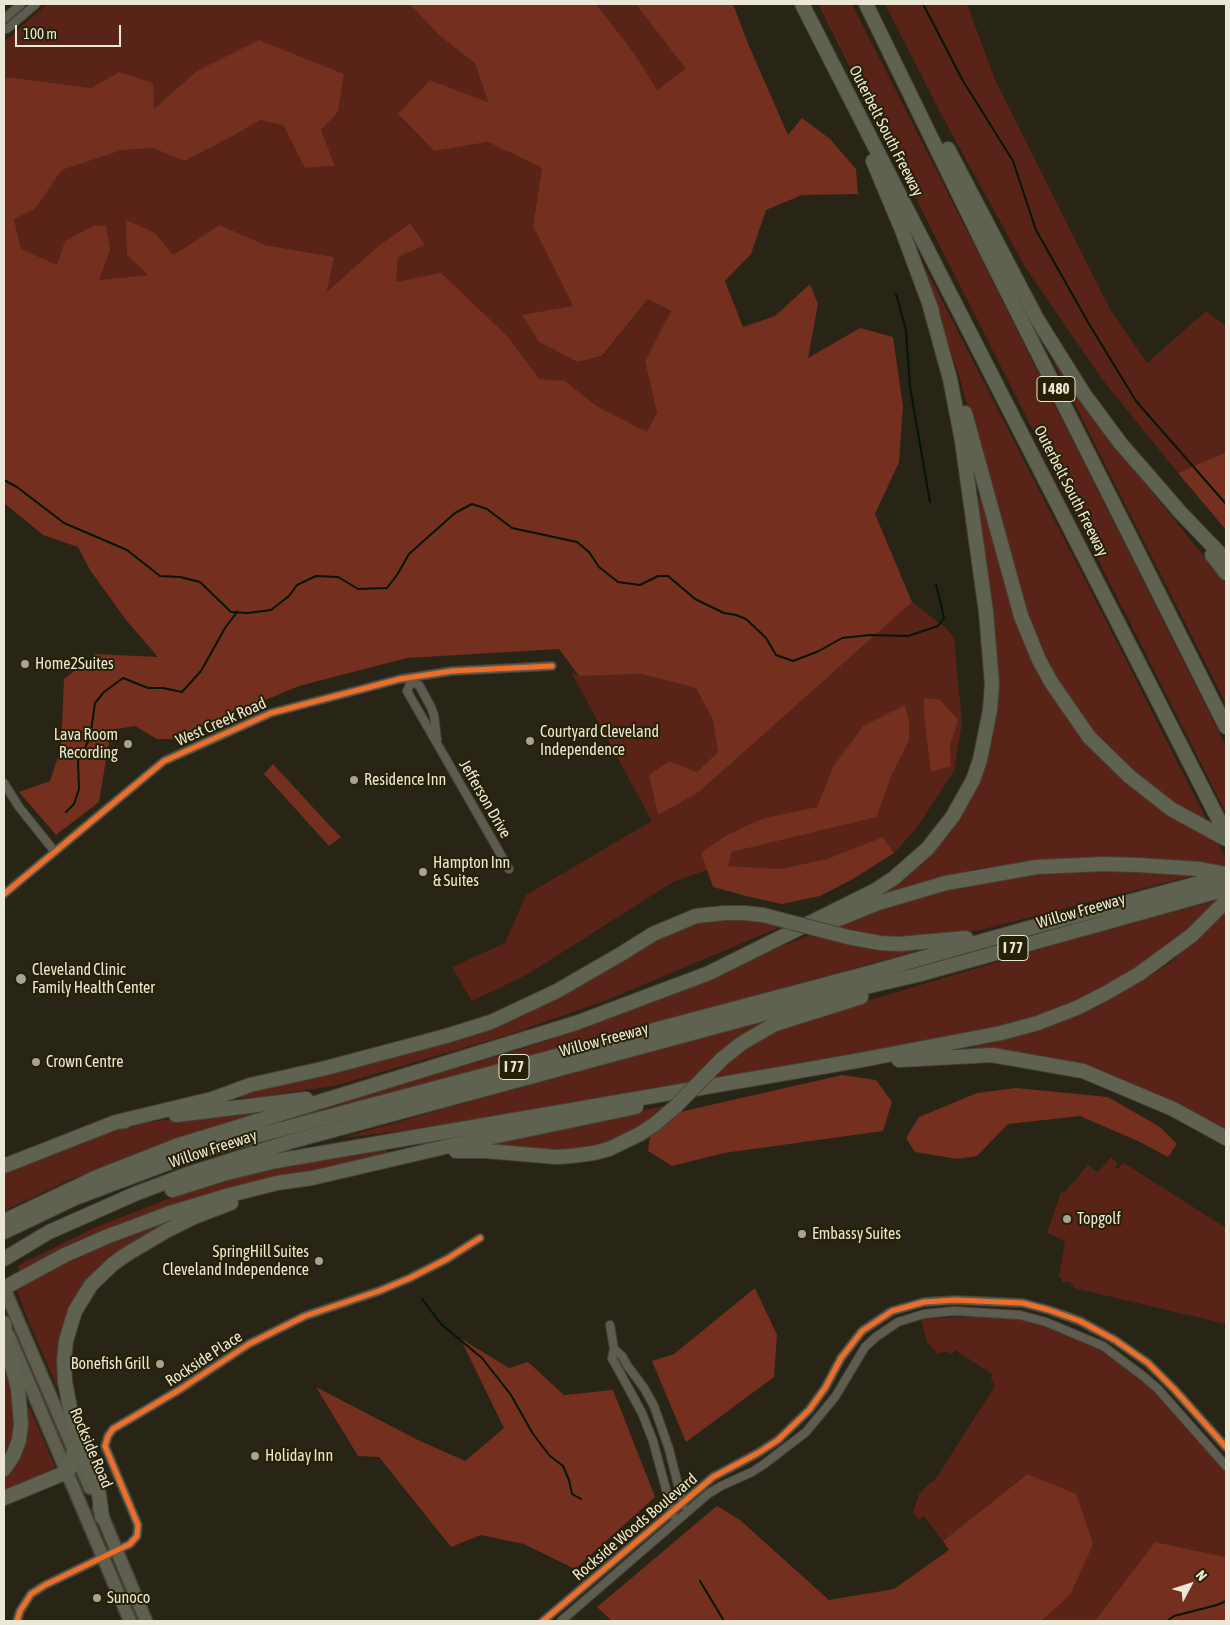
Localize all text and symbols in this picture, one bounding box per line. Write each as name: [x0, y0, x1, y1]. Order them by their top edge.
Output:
scale bar: [18, 15, 124, 47]
text: 100 m: [23, 25, 57, 42]
street label: Outerbelt South Freeway: [845, 62, 927, 200]
road number: I 480: [1037, 376, 1075, 402]
street label: Outerbelt South Freeway: [1030, 422, 1112, 560]
place label: Home2Suites: [35, 654, 114, 674]
marker: Home2Suites: [19, 658, 31, 670]
street label: West Creek Road: [173, 694, 269, 750]
place label: Courtyard Cleveland Independence: [540, 722, 659, 760]
place label: Lava Room Recording: [54, 725, 118, 763]
marker: Courtyard Cleveland Independence: [524, 735, 536, 747]
marker: Lava Room Recording: [122, 738, 134, 750]
street label: Jefferson Drive: [455, 756, 515, 842]
place label: Residence Inn: [364, 770, 446, 790]
marker: Residence Inn: [348, 774, 360, 786]
place label: Hampton Inn & Suites: [433, 853, 510, 891]
marker: Hampton Inn & Suites: [417, 866, 429, 878]
street label: Willow Freeway: [1034, 889, 1128, 933]
road number: I 77: [998, 936, 1028, 960]
place label: Cleveland Clinic Family Health Center: [32, 960, 155, 998]
marker: Cleveland Clinic Family Health Center: [14, 972, 28, 986]
street label: Willow Freeway: [557, 1019, 651, 1061]
place label: Crown Centre: [46, 1052, 124, 1072]
road number: I 77: [499, 1054, 529, 1080]
marker: Crown Centre: [30, 1056, 42, 1068]
street label: Willow Freeway: [167, 1126, 259, 1172]
place label: Topgolf: [1077, 1209, 1121, 1229]
marker: Topgolf: [1061, 1213, 1073, 1225]
place label: Embassy Suites: [812, 1224, 901, 1244]
marker: Embassy Suites: [796, 1228, 808, 1240]
place label: SpringHill Suites Cleveland Independence: [163, 1242, 309, 1280]
marker: SpringHill Suites Cleveland Independence: [313, 1255, 325, 1267]
street label: Rockside Place: [162, 1327, 246, 1391]
place label: Bonefish Grill: [71, 1354, 150, 1374]
marker: Bonefish Grill: [154, 1358, 166, 1370]
street label: Rockside Road: [65, 1405, 117, 1491]
place label: Holiday Inn: [265, 1446, 333, 1466]
marker: Holiday Inn: [249, 1450, 261, 1462]
street label: Rockside Woods Boulevard: [569, 1469, 701, 1585]
north arrow: [1165, 1560, 1215, 1610]
text: N: [1193, 1567, 1210, 1584]
place label: Sunoco: [107, 1588, 150, 1608]
marker: Sunoco: [91, 1592, 103, 1604]

